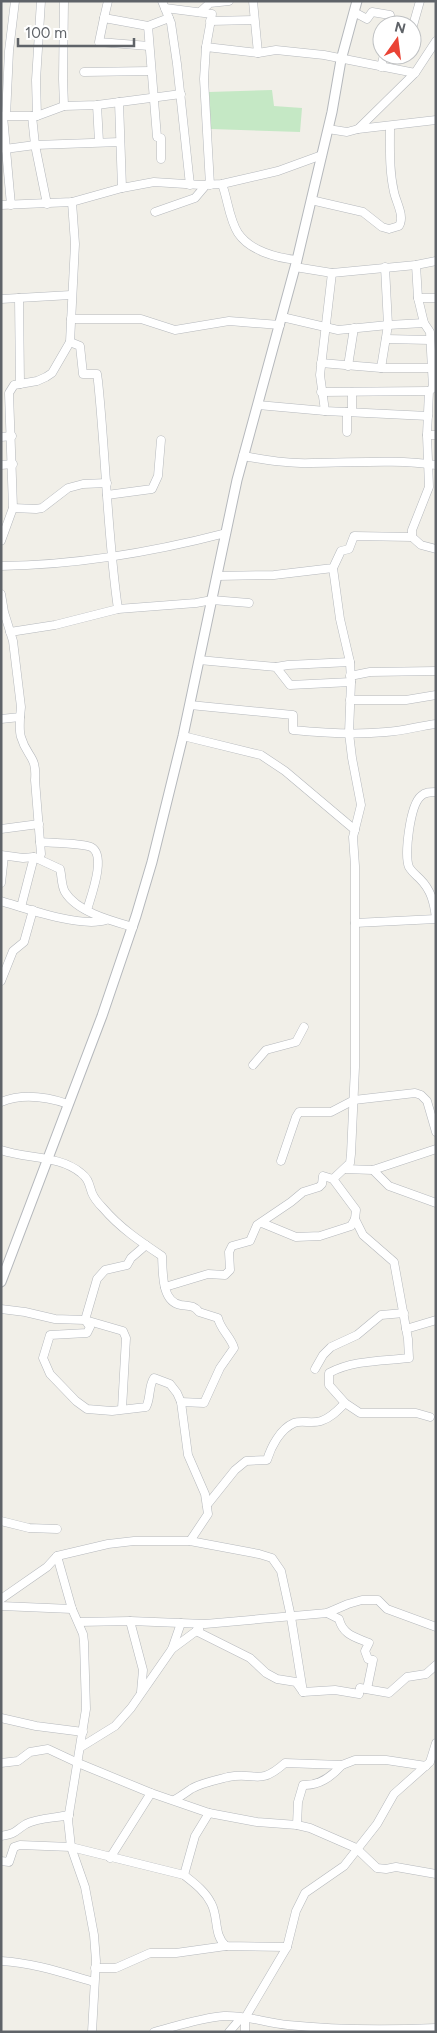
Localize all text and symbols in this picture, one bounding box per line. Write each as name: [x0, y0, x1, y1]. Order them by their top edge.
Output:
scale bar: [18, 15, 134, 47]
north arrow: [372, 15, 422, 65]
text: N: [393, 18, 407, 37]
text: 100 m: [25, 24, 67, 42]

